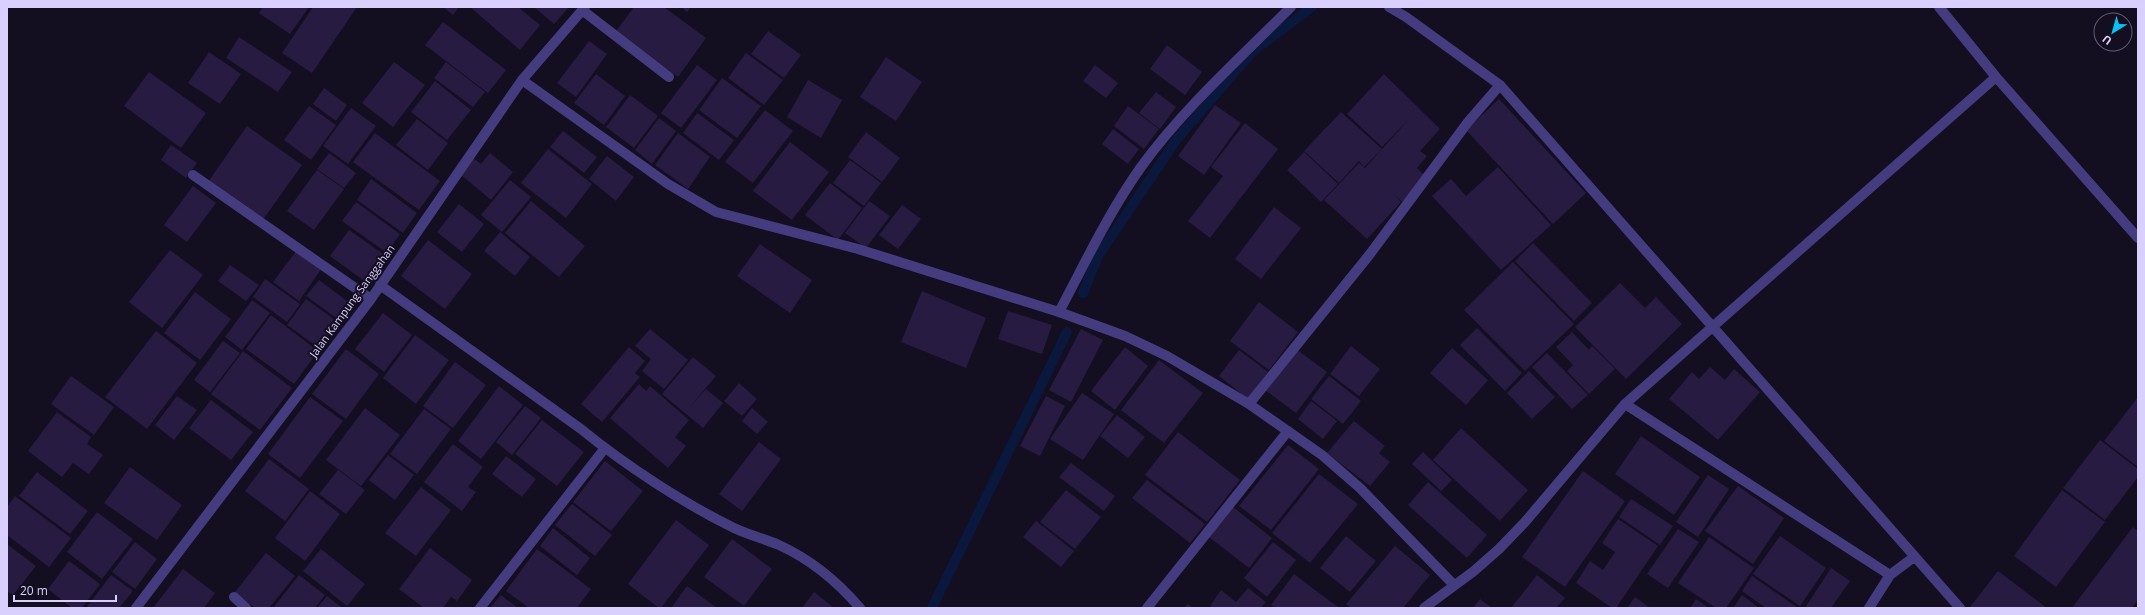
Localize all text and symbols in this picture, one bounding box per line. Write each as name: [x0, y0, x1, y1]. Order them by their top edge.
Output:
north arrow: [2093, 12, 2133, 52]
text: U: [2099, 32, 2115, 49]
street label: Jalan Kampung Sanggahan: [305, 241, 398, 361]
scale bar: [14, 577, 116, 603]
text: 20 m: [20, 582, 48, 599]

